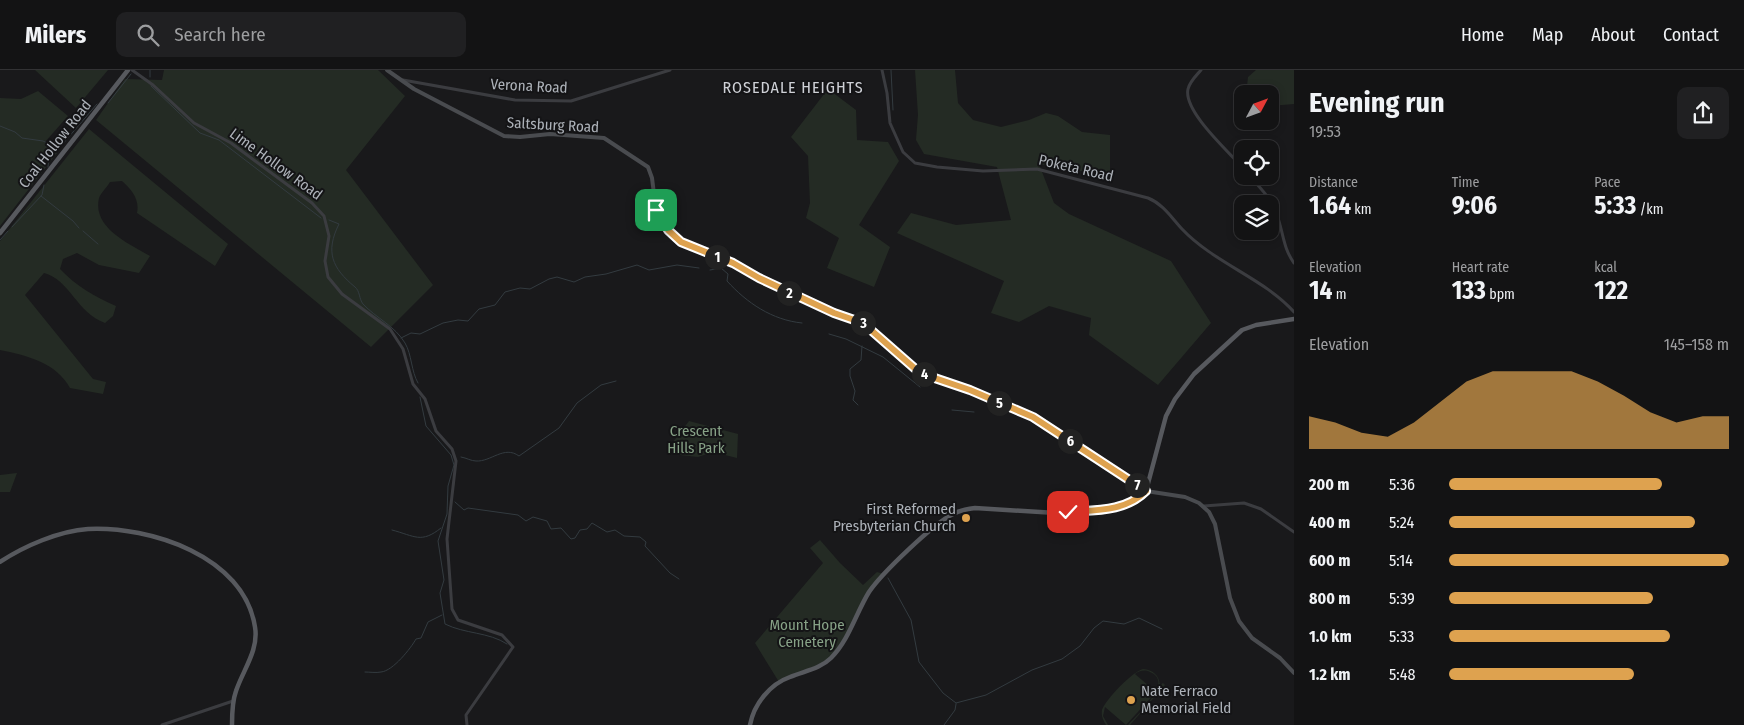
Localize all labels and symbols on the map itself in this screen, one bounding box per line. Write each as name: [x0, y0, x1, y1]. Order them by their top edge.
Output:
street label: Verona Road: [490, 75, 568, 97]
district label: ROSEDALE HEIGHTS: [722, 78, 864, 97]
north arrow: [1234, 85, 1279, 130]
street label: Coal Hollow Road: [15, 96, 95, 192]
street label: Saltsburg Road: [506, 114, 600, 136]
street label: Lime Hollow Road: [226, 124, 326, 204]
street label: Poketa Road: [1037, 151, 1115, 185]
pin: [635, 189, 677, 231]
pin: 1: [704, 244, 730, 270]
pin: 2: [776, 280, 802, 306]
pin: 3: [850, 310, 876, 336]
pin: 4: [912, 362, 936, 386]
pin: 5: [986, 390, 1012, 416]
park label: Crescent Hills Park: [667, 422, 725, 457]
pin: 6: [1058, 428, 1082, 454]
pin: 7: [1124, 472, 1150, 498]
pin: [1047, 491, 1089, 533]
place label: First Reformed Presbyterian Church: [833, 500, 956, 535]
marker: First Reformed Presbyterian Church: [960, 512, 972, 524]
park label: Mount Hope Cemetery: [769, 616, 845, 651]
place label: Nate Ferraco Memorial Field: [1141, 682, 1231, 717]
marker: Nate Ferraco Memorial Field: [1125, 694, 1137, 706]

